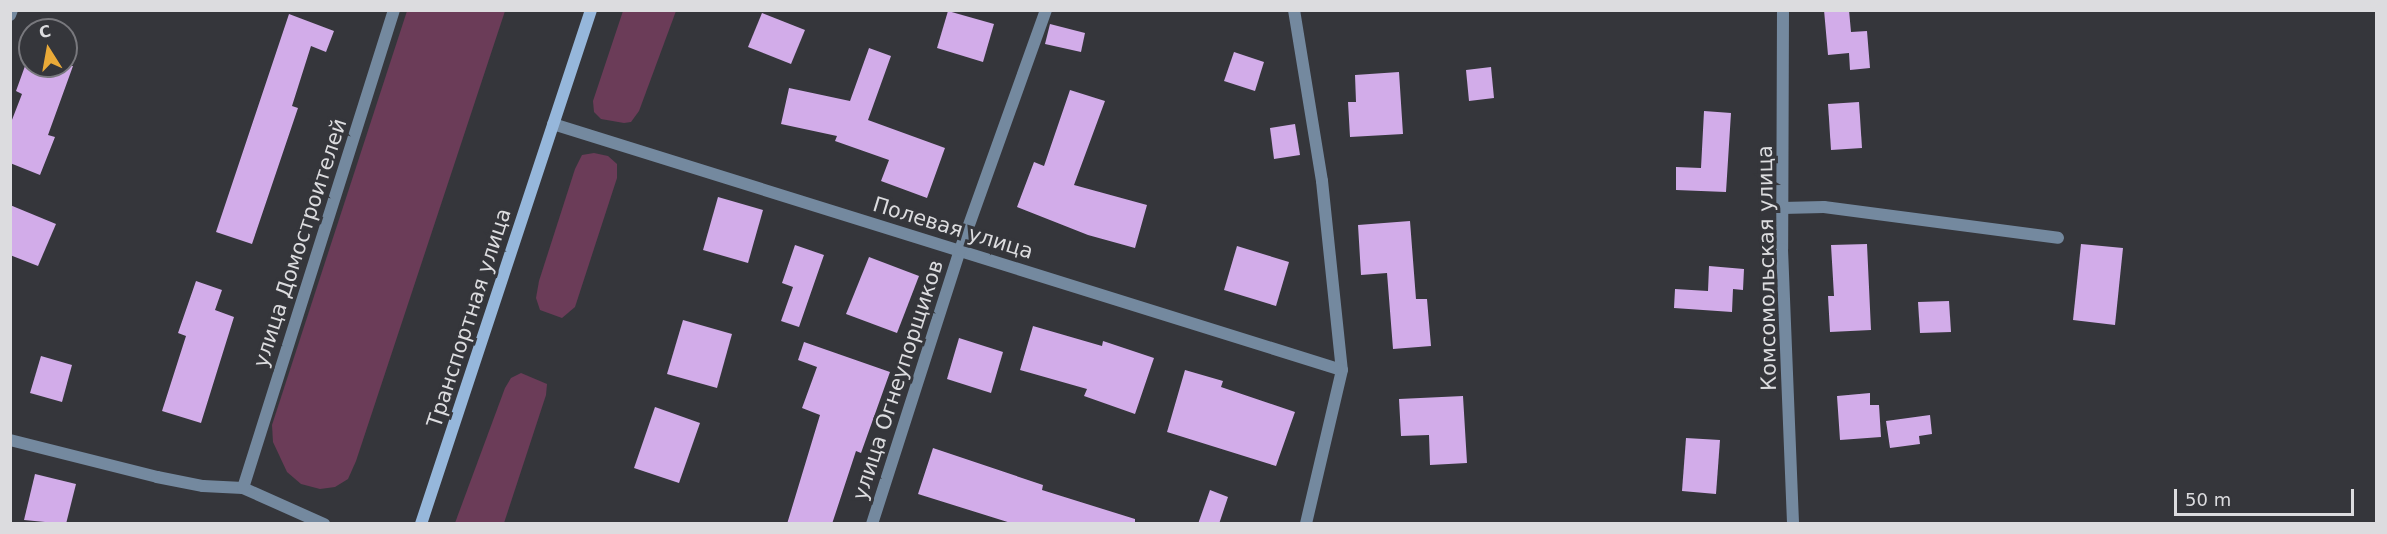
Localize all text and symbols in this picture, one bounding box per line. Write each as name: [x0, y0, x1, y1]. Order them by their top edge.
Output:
north arrow: [18, 18, 78, 78]
text: С: [37, 21, 52, 42]
street label: улица Домостроителей: [248, 115, 352, 371]
street label: Комсомольская улица: [1752, 145, 1782, 391]
street label: Полевая улица: [870, 192, 1036, 264]
street label: Транспортная улица: [422, 205, 516, 431]
street label: улица Огнеупорщиков: [847, 257, 949, 503]
scale bar: [2177, 477, 2357, 515]
text: 50 m: [2185, 489, 2231, 510]

